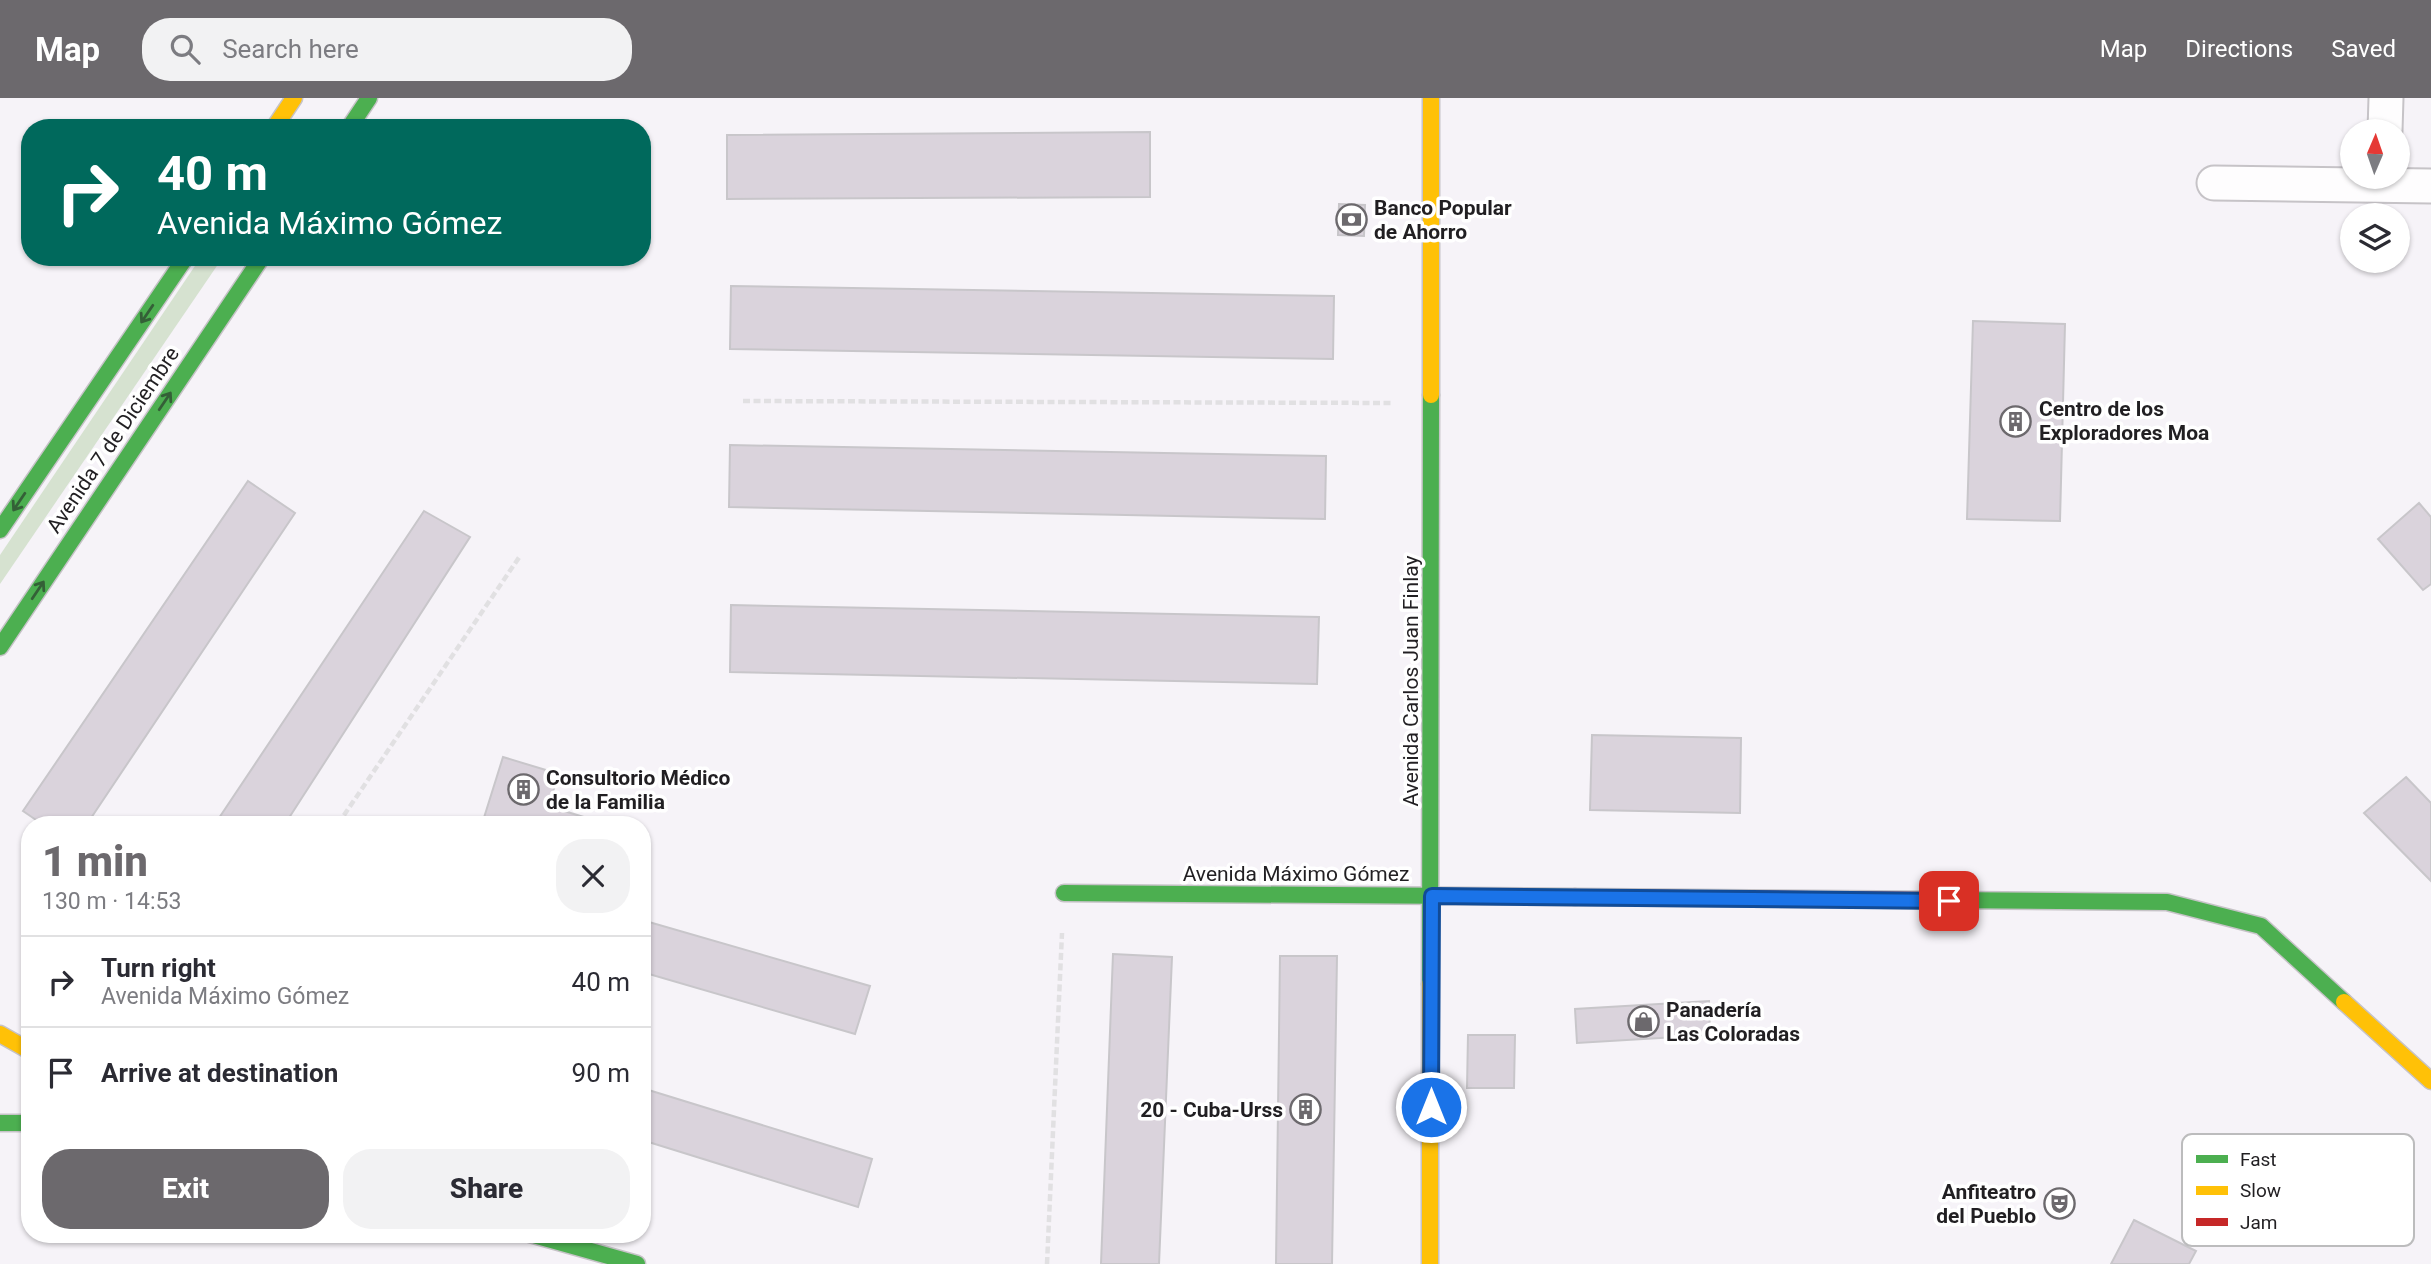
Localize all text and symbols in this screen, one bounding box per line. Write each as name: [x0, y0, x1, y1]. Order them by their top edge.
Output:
search box: [142, 18, 632, 81]
text: Map: [35, 30, 100, 69]
icon: search: [166, 30, 204, 68]
text: Search here: [222, 34, 359, 64]
text: Map: [2100, 35, 2147, 63]
text: Directions: [2185, 35, 2293, 63]
text: Saved: [2331, 35, 2396, 63]
north arrow: [2340, 119, 2410, 189]
map controls: [2340, 119, 2410, 273]
text: 40 m: [157, 145, 268, 202]
icon: right: [42, 147, 133, 238]
place label: Banco Popular de Ahorro: [1374, 196, 1512, 244]
bank icon: Banco Popular de Ahorro: [1334, 203, 1368, 237]
button: layers: [2340, 203, 2410, 273]
text: Avenida Máximo Gómez: [157, 204, 502, 242]
one-way arrow: [140, 304, 154, 323]
street label: Avenida 7 de Diciembre: [42, 342, 184, 538]
one-way arrow: [158, 392, 172, 411]
place label: Centro de los Exploradores Moa: [2039, 397, 2209, 445]
building icon: Centro de los Exploradores Moa: [1999, 404, 2033, 438]
one-way arrow: [12, 492, 26, 511]
street label: Avenida Carlos Juan Finlay: [1399, 555, 1423, 806]
one-way arrow: [31, 581, 45, 600]
place label: Consultorio Médico de la Familia: [546, 766, 731, 814]
building icon: Consultorio Médico de la Familia: [506, 773, 540, 807]
text: 1 min: [42, 837, 148, 886]
button: close: [556, 839, 630, 913]
street label: Avenida Máximo Gómez: [1183, 862, 1409, 886]
pin: [1919, 871, 1979, 931]
icon: arrive: [1930, 882, 1968, 920]
text: 130 m · 14:53: [42, 888, 181, 915]
text: Turn right: [101, 953, 216, 983]
icon: right: [42, 963, 80, 1001]
text: 40 m: [572, 967, 630, 997]
text: Avenida Máximo Gómez: [101, 983, 349, 1010]
place label: Panadería Las Coloradas: [1666, 998, 1800, 1046]
shop icon: Panadería Las Coloradas: [1626, 1005, 1660, 1039]
icon: arrive: [42, 1054, 80, 1092]
text: Arrive at destination: [101, 1058, 338, 1088]
text: 90 m: [572, 1058, 630, 1088]
position arrow: [1394, 1070, 1468, 1144]
building icon: 20 - Cuba-Urss: [1289, 1093, 1323, 1127]
place label: 20 - Cuba-Urss: [1140, 1098, 1283, 1122]
legend: [2182, 1134, 2414, 1246]
text: Fast: [2240, 1148, 2277, 1171]
button: Exit: [42, 1149, 329, 1229]
button: Share: [343, 1149, 630, 1229]
text: Slow: [2240, 1179, 2281, 1202]
place label: Anfiteatro del Pueblo: [1936, 1180, 2036, 1228]
theatre icon: Anfiteatro del Pueblo: [2042, 1187, 2076, 1221]
text: Jam: [2240, 1211, 2277, 1234]

